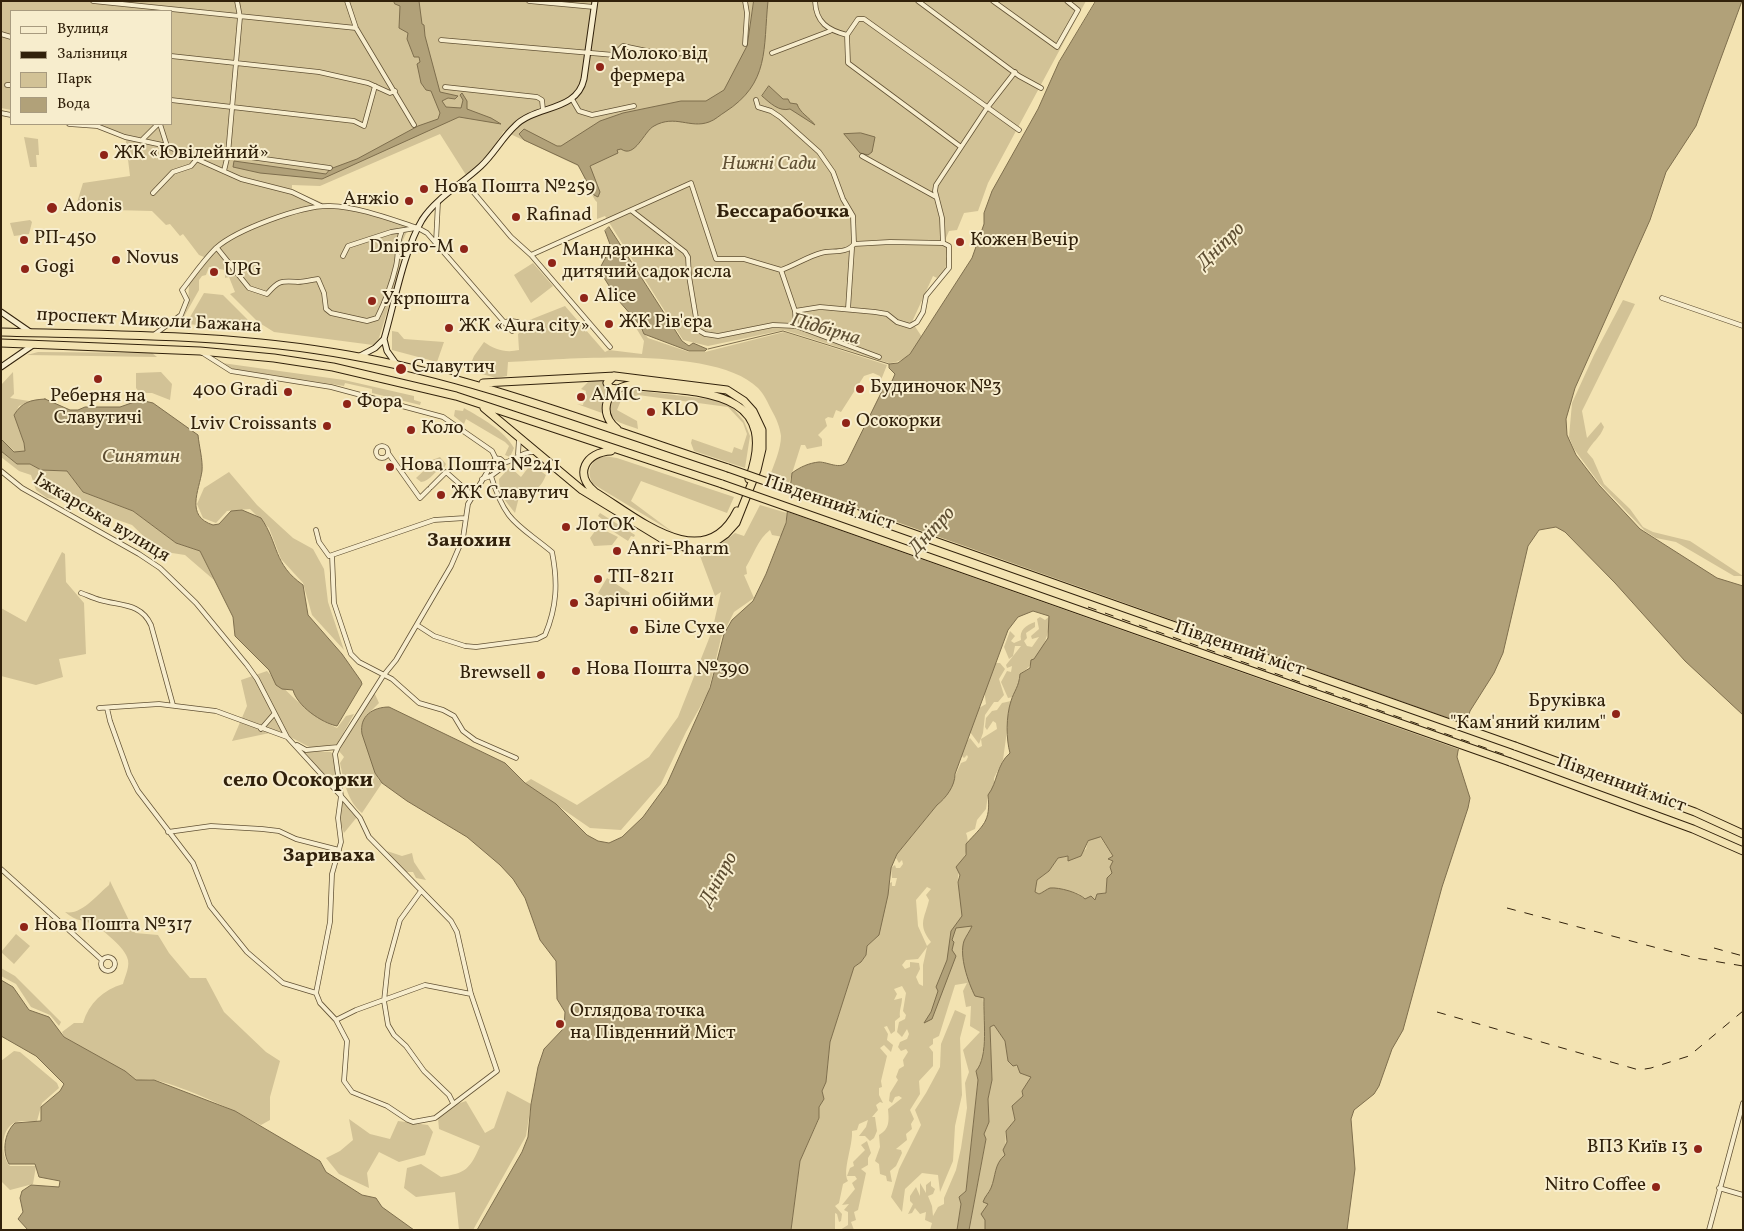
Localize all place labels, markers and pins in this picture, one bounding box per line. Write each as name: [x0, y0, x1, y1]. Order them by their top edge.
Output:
place label: Молоко від фермера: [610, 45, 708, 89]
marker: Молоко від фермера: [594, 61, 606, 73]
place label: ЖК «Ювілейний»: [114, 144, 269, 166]
marker: ЖК «Ювілейний»: [98, 149, 110, 161]
place label: Нова Пошта №259: [434, 178, 595, 200]
marker: Нова Пошта №259: [418, 183, 430, 195]
place label: Анжіо: [343, 190, 399, 212]
marker: Анжіо: [403, 195, 415, 207]
place label: Adonis: [63, 197, 122, 219]
marker: Adonis: [45, 201, 59, 215]
place label: Rafinad: [526, 206, 592, 228]
marker: Rafinad: [510, 211, 522, 223]
place label: РП-450: [34, 229, 97, 251]
place label: Кожен Вечір: [970, 231, 1079, 253]
marker: РП-450: [18, 234, 30, 246]
marker: Кожен Вечір: [954, 236, 966, 248]
place label: Dnipro-M: [369, 238, 454, 260]
place label: Мандаринка дитячий садок ясла: [562, 241, 732, 285]
marker: Dnipro-M: [458, 243, 470, 255]
place label: Novus: [126, 249, 179, 271]
marker: Novus: [110, 254, 122, 266]
marker: Мандаринка дитячий садок ясла: [546, 257, 558, 269]
place label: Gogi: [35, 258, 74, 280]
place label: UPG: [224, 261, 262, 283]
marker: Gogi: [19, 263, 31, 275]
marker: UPG: [208, 266, 220, 278]
place label: Alice: [594, 287, 636, 309]
place label: Укрпошта: [382, 290, 470, 312]
marker: Alice: [578, 292, 590, 304]
marker: Укрпошта: [366, 295, 378, 307]
place label: ЖК Рів'єра: [619, 313, 712, 335]
place label: ЖК «Aura city»: [459, 317, 590, 339]
marker: ЖК Рів'єра: [603, 318, 615, 330]
marker: ЖК «Aura city»: [443, 322, 455, 334]
place label: Славутич: [412, 358, 495, 380]
marker: Славутич: [394, 362, 408, 376]
marker: Реберня на Славутичі: [92, 373, 104, 385]
place label: Будиночок №3: [870, 378, 1002, 400]
place label: 400 Gradi: [192, 381, 278, 403]
marker: Будиночок №3: [854, 383, 866, 395]
marker: 400 Gradi: [282, 386, 294, 398]
place label: AMIC: [591, 386, 641, 408]
place label: Реберня на Славутичі: [50, 387, 146, 431]
marker: AMIC: [575, 391, 587, 403]
place label: Фора: [357, 393, 403, 415]
marker: Фора: [341, 398, 353, 410]
place label: KLO: [661, 401, 698, 423]
marker: KLO: [645, 406, 657, 418]
place label: Осокорки: [856, 412, 941, 434]
place label: Lviv Croissants: [190, 415, 317, 437]
marker: Осокорки: [840, 417, 852, 429]
place label: Коло: [421, 419, 464, 441]
marker: Lviv Croissants: [321, 420, 333, 432]
marker: Коло: [405, 424, 417, 436]
place label: Нова Пошта №241: [400, 456, 561, 478]
marker: Нова Пошта №241: [384, 461, 396, 473]
place label: ЖК Славутич: [451, 484, 569, 506]
marker: ЖК Славутич: [435, 489, 447, 501]
place label: ЛотОК: [576, 516, 635, 538]
marker: ЛотОК: [560, 521, 572, 533]
place label: Anri-Pharm: [627, 540, 729, 562]
marker: Anri-Pharm: [611, 545, 623, 557]
place label: ТП-8211: [608, 568, 675, 590]
marker: ТП-8211: [592, 573, 604, 585]
place label: Зарічні обійми: [584, 592, 714, 614]
marker: Зарічні обійми: [568, 597, 580, 609]
place label: Біле Сухе: [644, 619, 725, 641]
marker: Біле Сухе: [628, 624, 640, 636]
place label: Нова Пошта №390: [586, 660, 749, 682]
place label: Brewsell: [459, 664, 531, 686]
marker: Нова Пошта №390: [570, 665, 582, 677]
marker: Brewsell: [535, 669, 547, 681]
place label: Бруківка "Кам'яний килим": [1450, 692, 1606, 736]
marker: Бруківка "Кам'яний килим": [1610, 708, 1622, 720]
place label: Нова Пошта №317: [34, 916, 192, 938]
marker: Нова Пошта №317: [18, 921, 30, 933]
place label: Оглядова точка на Південний Міст: [570, 1002, 736, 1046]
marker: Оглядова точка на Південний Міст: [554, 1018, 566, 1030]
place label: ВПЗ Київ 13: [1587, 1138, 1688, 1160]
marker: ВПЗ Київ 13: [1692, 1143, 1704, 1155]
place label: Nitro Coffee: [1544, 1176, 1646, 1198]
marker: Nitro Coffee: [1650, 1181, 1662, 1193]

